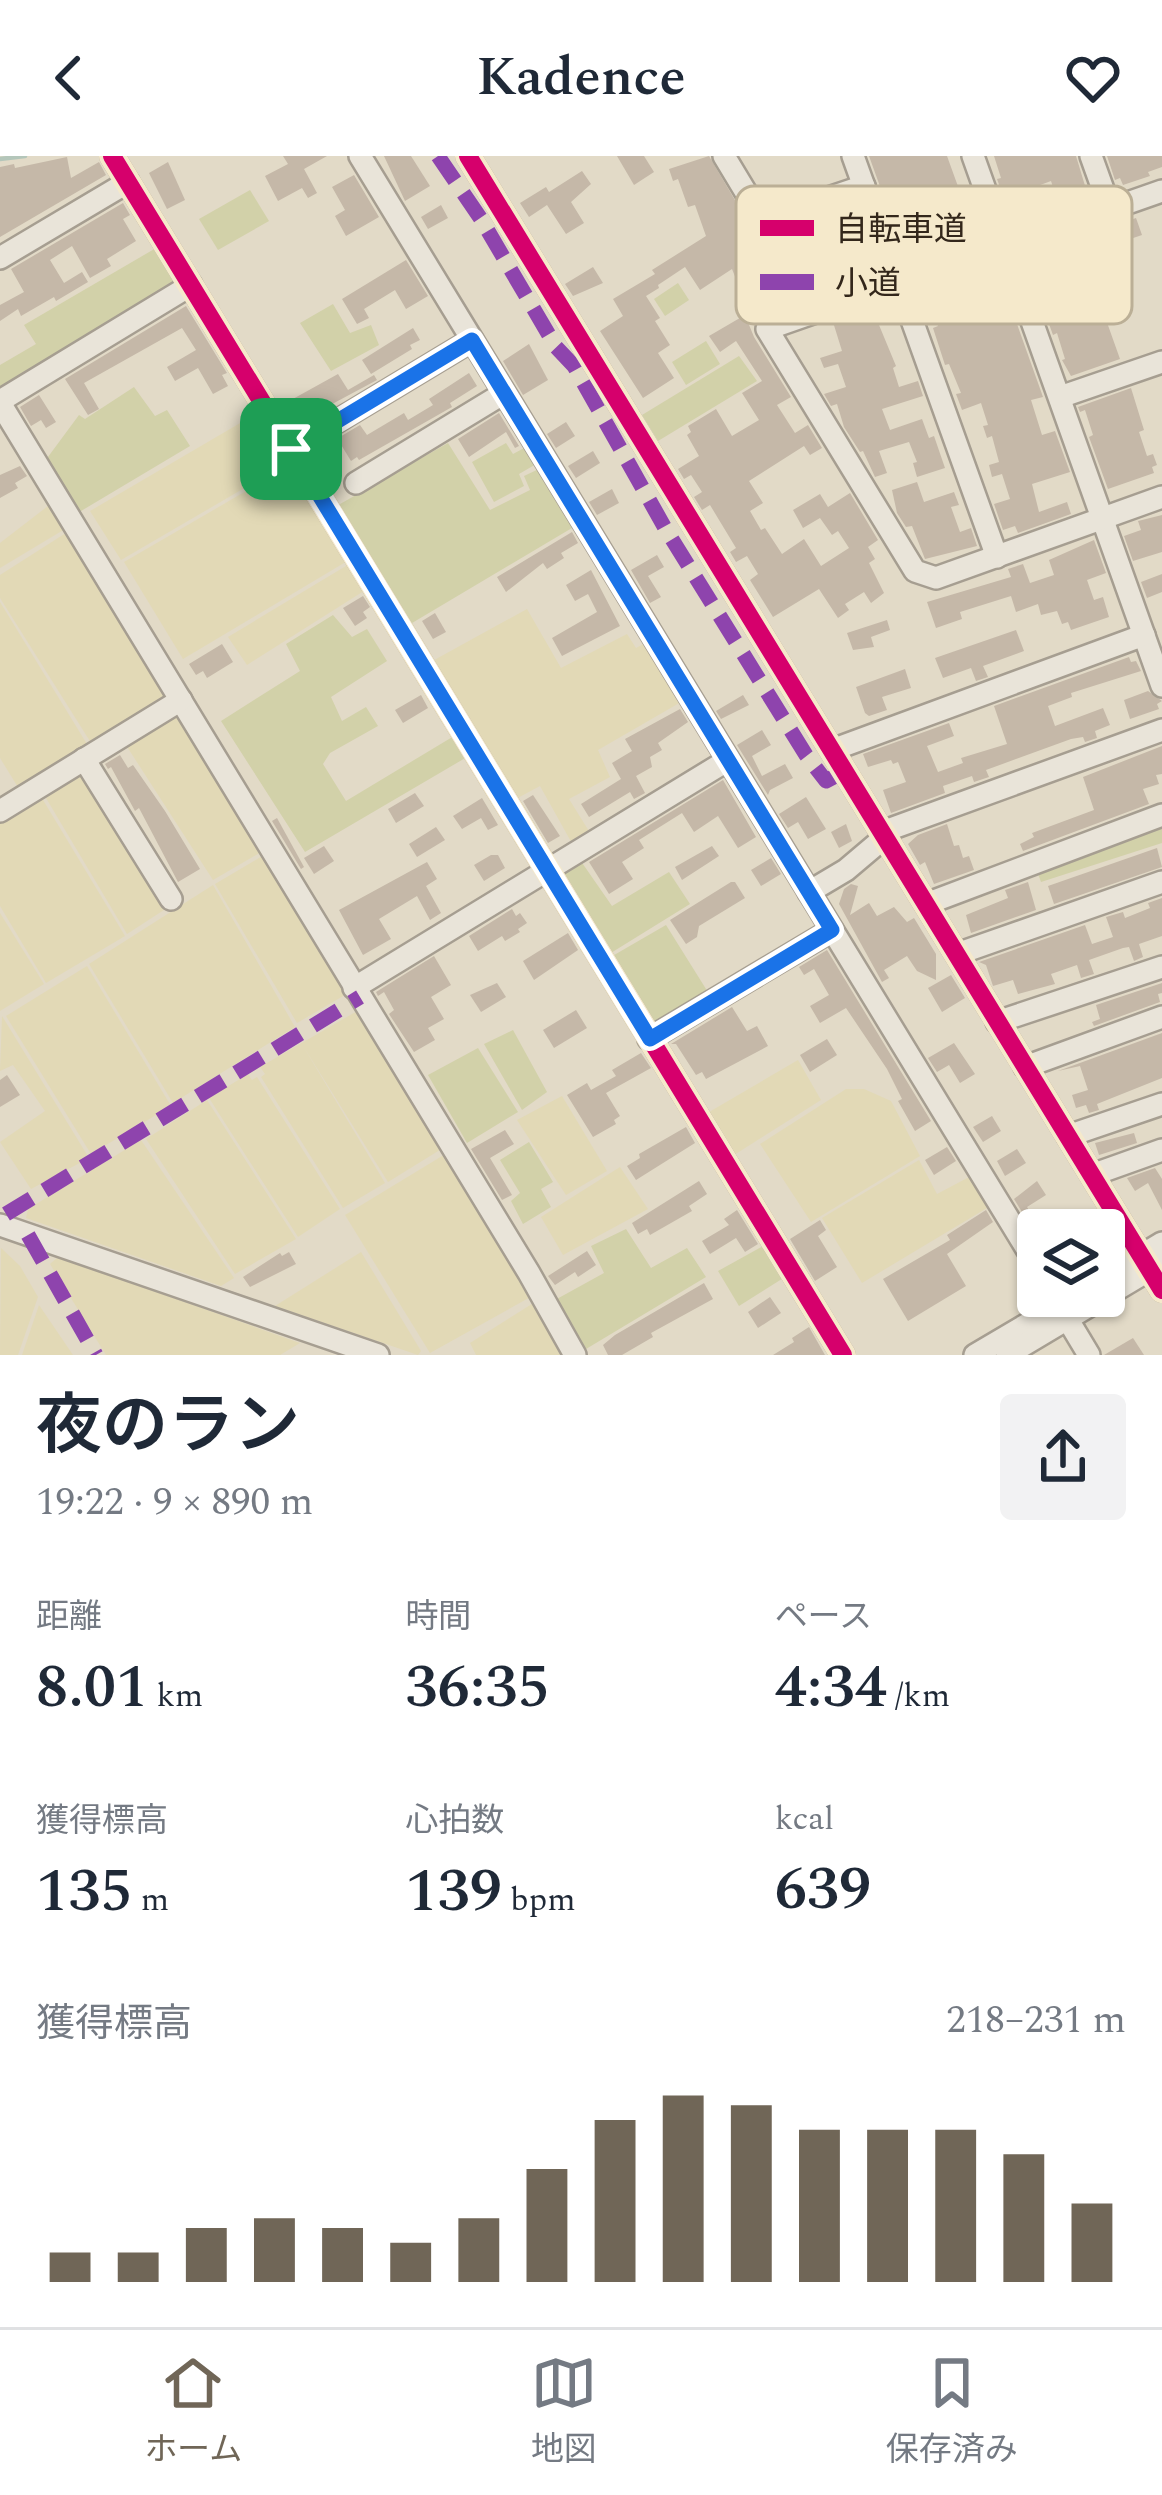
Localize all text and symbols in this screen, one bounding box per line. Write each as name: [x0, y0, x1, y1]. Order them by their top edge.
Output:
text: Kadence: [476, 37, 686, 119]
icon: back: [36, 45, 102, 111]
icon: heart: [1060, 45, 1126, 111]
legend: [736, 186, 1132, 324]
text: 自転車道: [835, 205, 967, 255]
text: 小道: [835, 259, 901, 309]
pin: [240, 398, 342, 500]
icon: arrive: [258, 416, 324, 482]
map controls: [1017, 1209, 1125, 1317]
button: layers: [1017, 1209, 1125, 1317]
text: 夜のラン: [36, 1377, 300, 1478]
button: share: [1000, 1394, 1126, 1520]
text: 19:22 · 9 × 890 m: [36, 1473, 313, 1532]
text: 距離: [36, 1592, 102, 1642]
text: 時間: [405, 1592, 471, 1642]
text: ペース: [775, 1592, 872, 1642]
text: 8.01: [36, 1642, 148, 1734]
text: 36:35: [405, 1642, 550, 1734]
text: 4:34: [775, 1642, 887, 1734]
text: km: [148, 1671, 203, 1721]
text: /km: [887, 1671, 950, 1721]
text: kcal: [775, 1794, 834, 1844]
text: 獲得標高: [36, 1796, 168, 1846]
text: 心拍数: [405, 1796, 504, 1846]
text: 639: [775, 1844, 871, 1936]
text: 135: [36, 1846, 132, 1938]
text: 139: [405, 1846, 502, 1938]
text: m: [132, 1875, 169, 1925]
text: bpm: [502, 1875, 576, 1925]
text: 218–231 m: [946, 1991, 1126, 2050]
text: 獲得標高: [36, 1995, 192, 2054]
tab: ホーム: [144, 2350, 242, 2475]
tab: 地図: [531, 2350, 597, 2475]
tab: 保存済み: [886, 2350, 1018, 2475]

